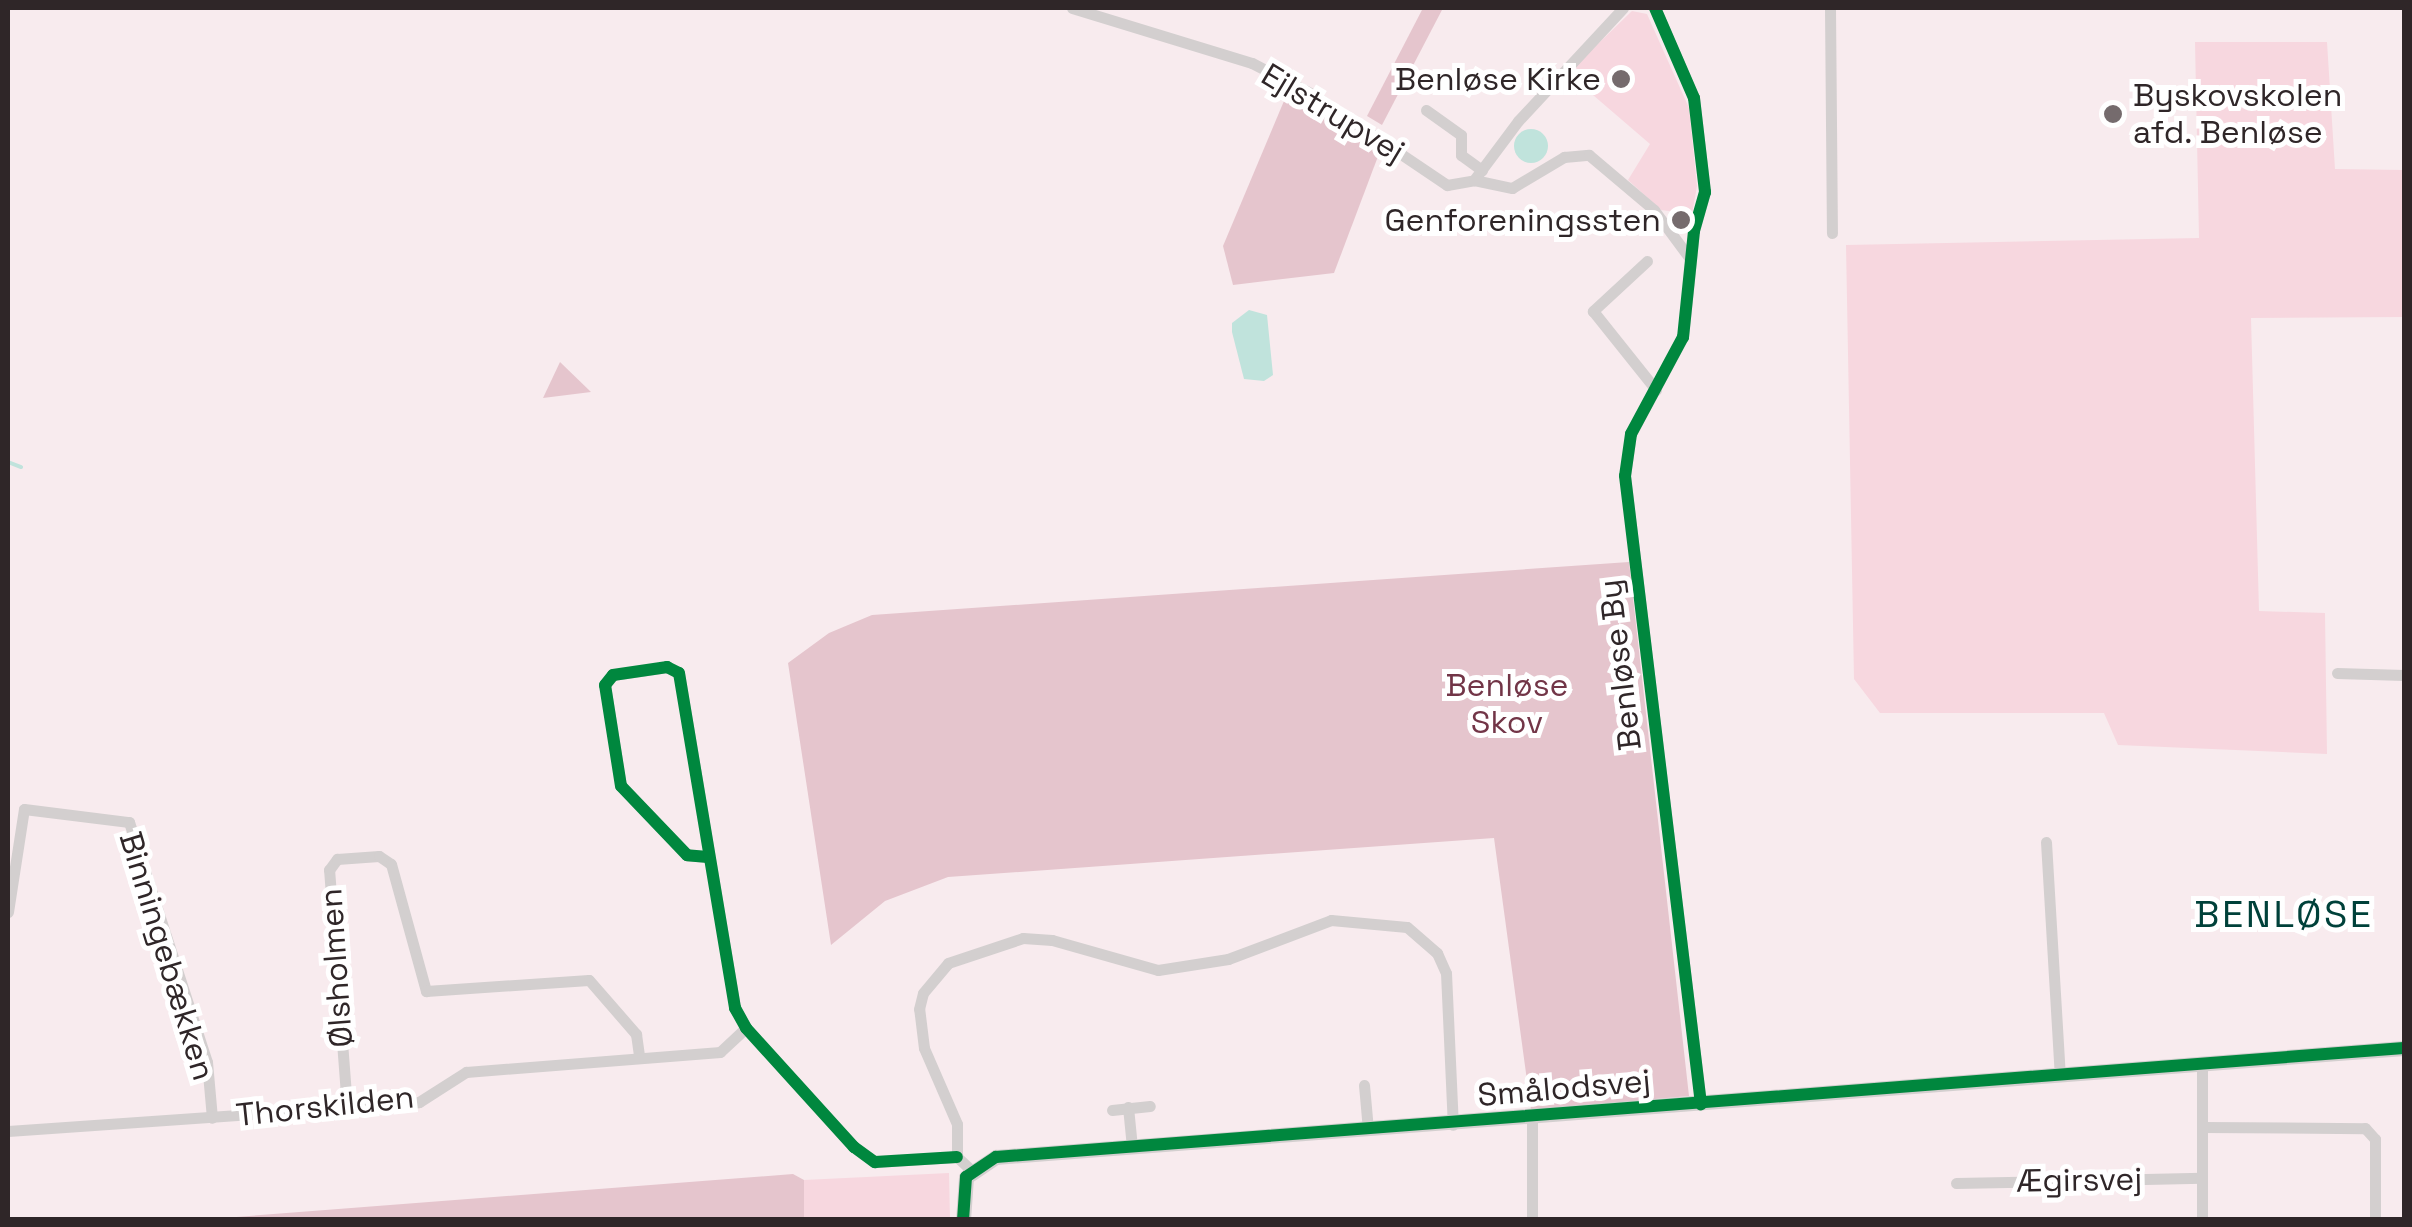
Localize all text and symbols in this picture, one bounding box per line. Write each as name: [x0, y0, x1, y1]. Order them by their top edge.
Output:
street label: Ejlstrupvej: [1255, 55, 1411, 171]
place label: Benløse Kirke: [1395, 60, 1601, 98]
marker: Benløse Kirke: [1610, 68, 1632, 90]
place label: Byskovskolen afd. Benløse: [2133, 77, 2342, 152]
marker: Byskovskolen afd. Benløse: [2102, 103, 2124, 125]
place label: Genforeningssten: [1384, 201, 1661, 239]
marker: Genforeningssten: [1670, 209, 1692, 231]
street label: Benløse By: [1590, 577, 1650, 753]
park label: Benløse Skov: [1445, 667, 1569, 742]
street label: Binningebækken: [111, 827, 223, 1085]
street label: Ølsholmen: [311, 887, 361, 1049]
district label: BENLØSE: [2194, 892, 2374, 938]
street label: Smålodsvej: [1476, 1061, 1652, 1115]
street label: Thorskilden: [234, 1078, 416, 1134]
street label: Ægirsvej: [2015, 1160, 2143, 1200]

